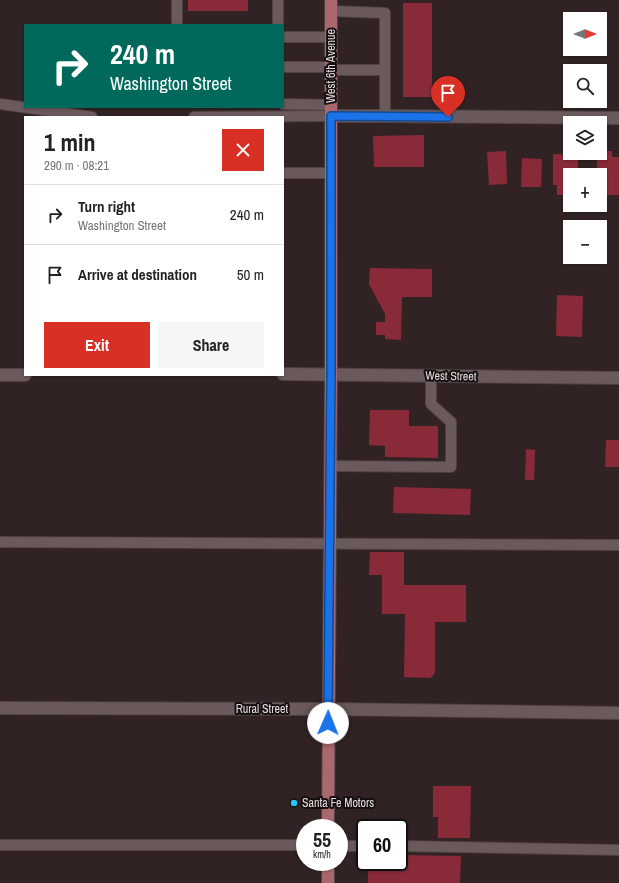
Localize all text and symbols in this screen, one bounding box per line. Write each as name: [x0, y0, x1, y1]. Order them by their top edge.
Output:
north arrow: [563, 12, 607, 56]
map controls: [563, 12, 607, 264]
street label: West 6th Avenue: [323, 29, 339, 103]
text: 240 m: [110, 35, 175, 73]
icon: right: [44, 40, 96, 92]
button: search: [563, 64, 607, 108]
text: Washington Street: [110, 71, 232, 96]
pin: [431, 76, 465, 117]
icon: arrive: [437, 82, 459, 104]
button: layers: [563, 116, 607, 160]
text: 1 min: [44, 126, 95, 158]
button: close: [222, 129, 264, 171]
text: 290 m · 08:21: [44, 157, 109, 174]
button: +: [563, 168, 607, 212]
text: Turn right: [78, 196, 135, 217]
icon: right: [44, 204, 66, 226]
text: 240 m: [230, 204, 264, 225]
text: Washington Street: [78, 217, 166, 234]
button: −: [563, 220, 607, 264]
icon: arrive: [44, 264, 66, 286]
text: Arrive at destination: [78, 264, 197, 285]
text: 50 m: [237, 264, 264, 285]
button: Exit: [44, 322, 150, 368]
button: Share: [158, 322, 264, 368]
street label: West Street: [425, 368, 477, 384]
street label: Rural Street: [236, 701, 289, 717]
position arrow: [307, 702, 349, 744]
place label: Santa Fe Motors: [302, 795, 374, 811]
marker: Santa Fe Motors: [289, 798, 299, 808]
speed limit sign: 60: [356, 819, 408, 871]
text: 55: [313, 826, 331, 853]
text: km/h: [313, 848, 331, 861]

